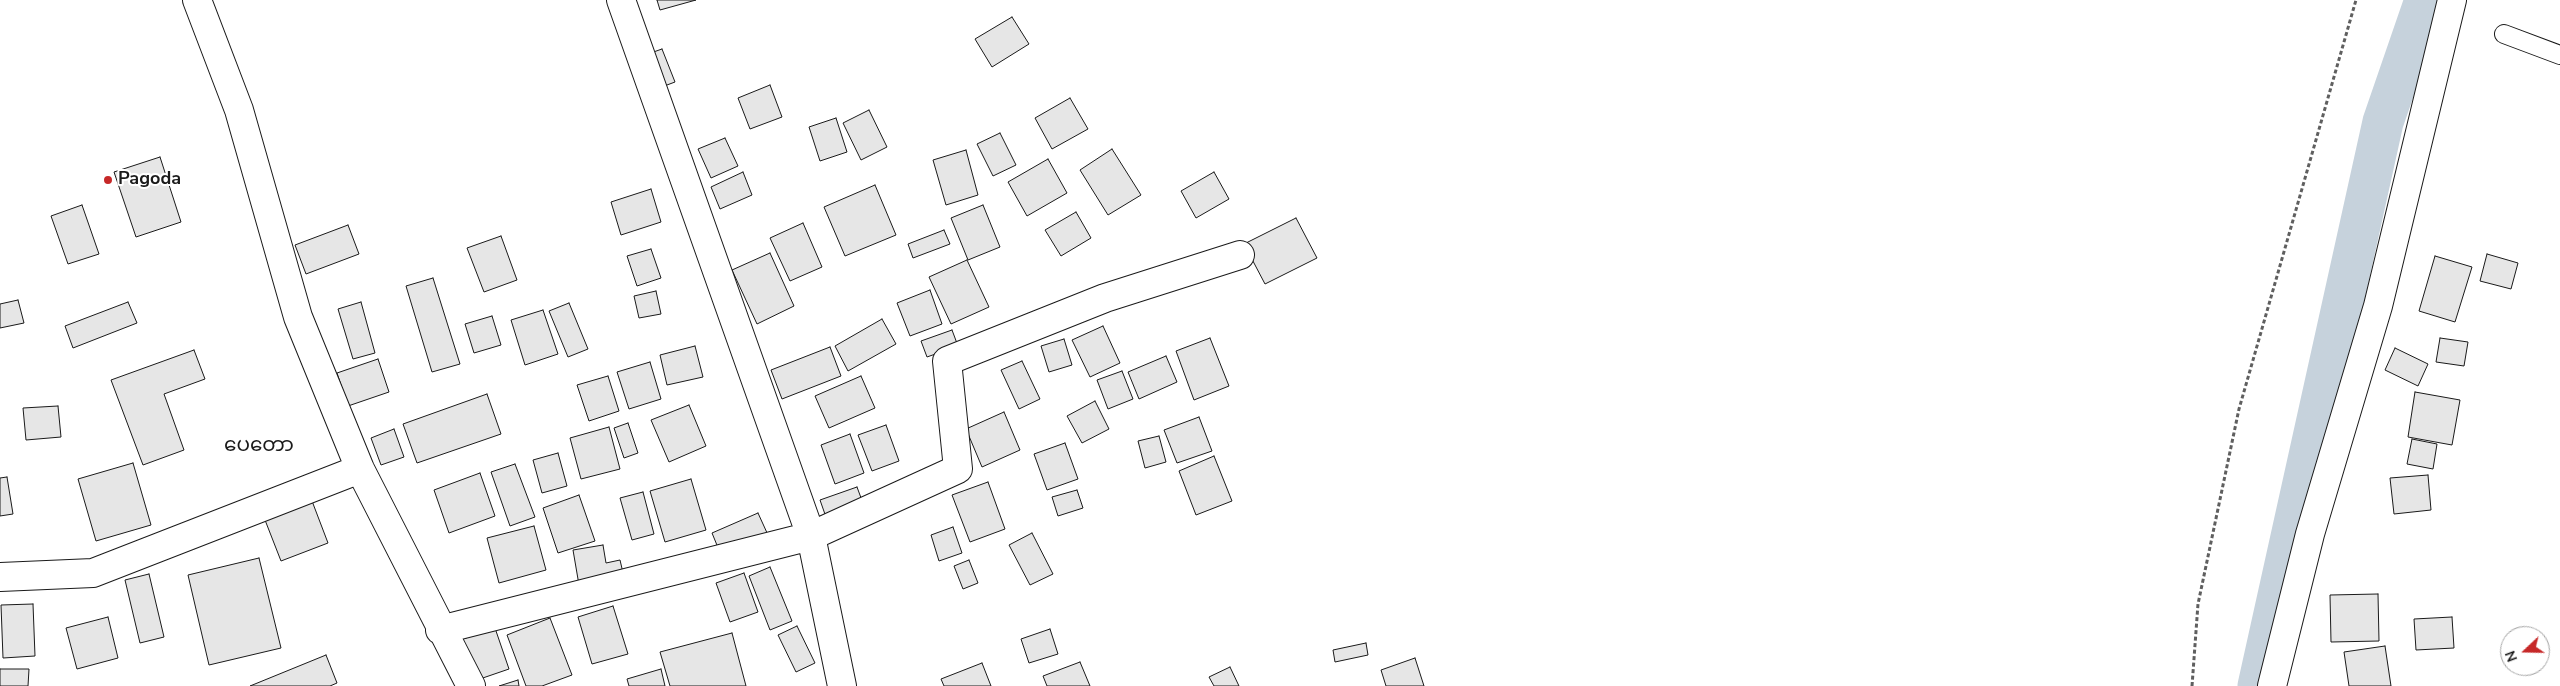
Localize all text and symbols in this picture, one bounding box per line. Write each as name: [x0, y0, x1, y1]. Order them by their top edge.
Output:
place label: Pagoda: [118, 169, 181, 191]
marker: Pagoda: [102, 174, 114, 186]
district label: ပေတော: [224, 434, 294, 458]
north arrow: [2500, 626, 2550, 676]
text: N: [2501, 648, 2522, 665]

